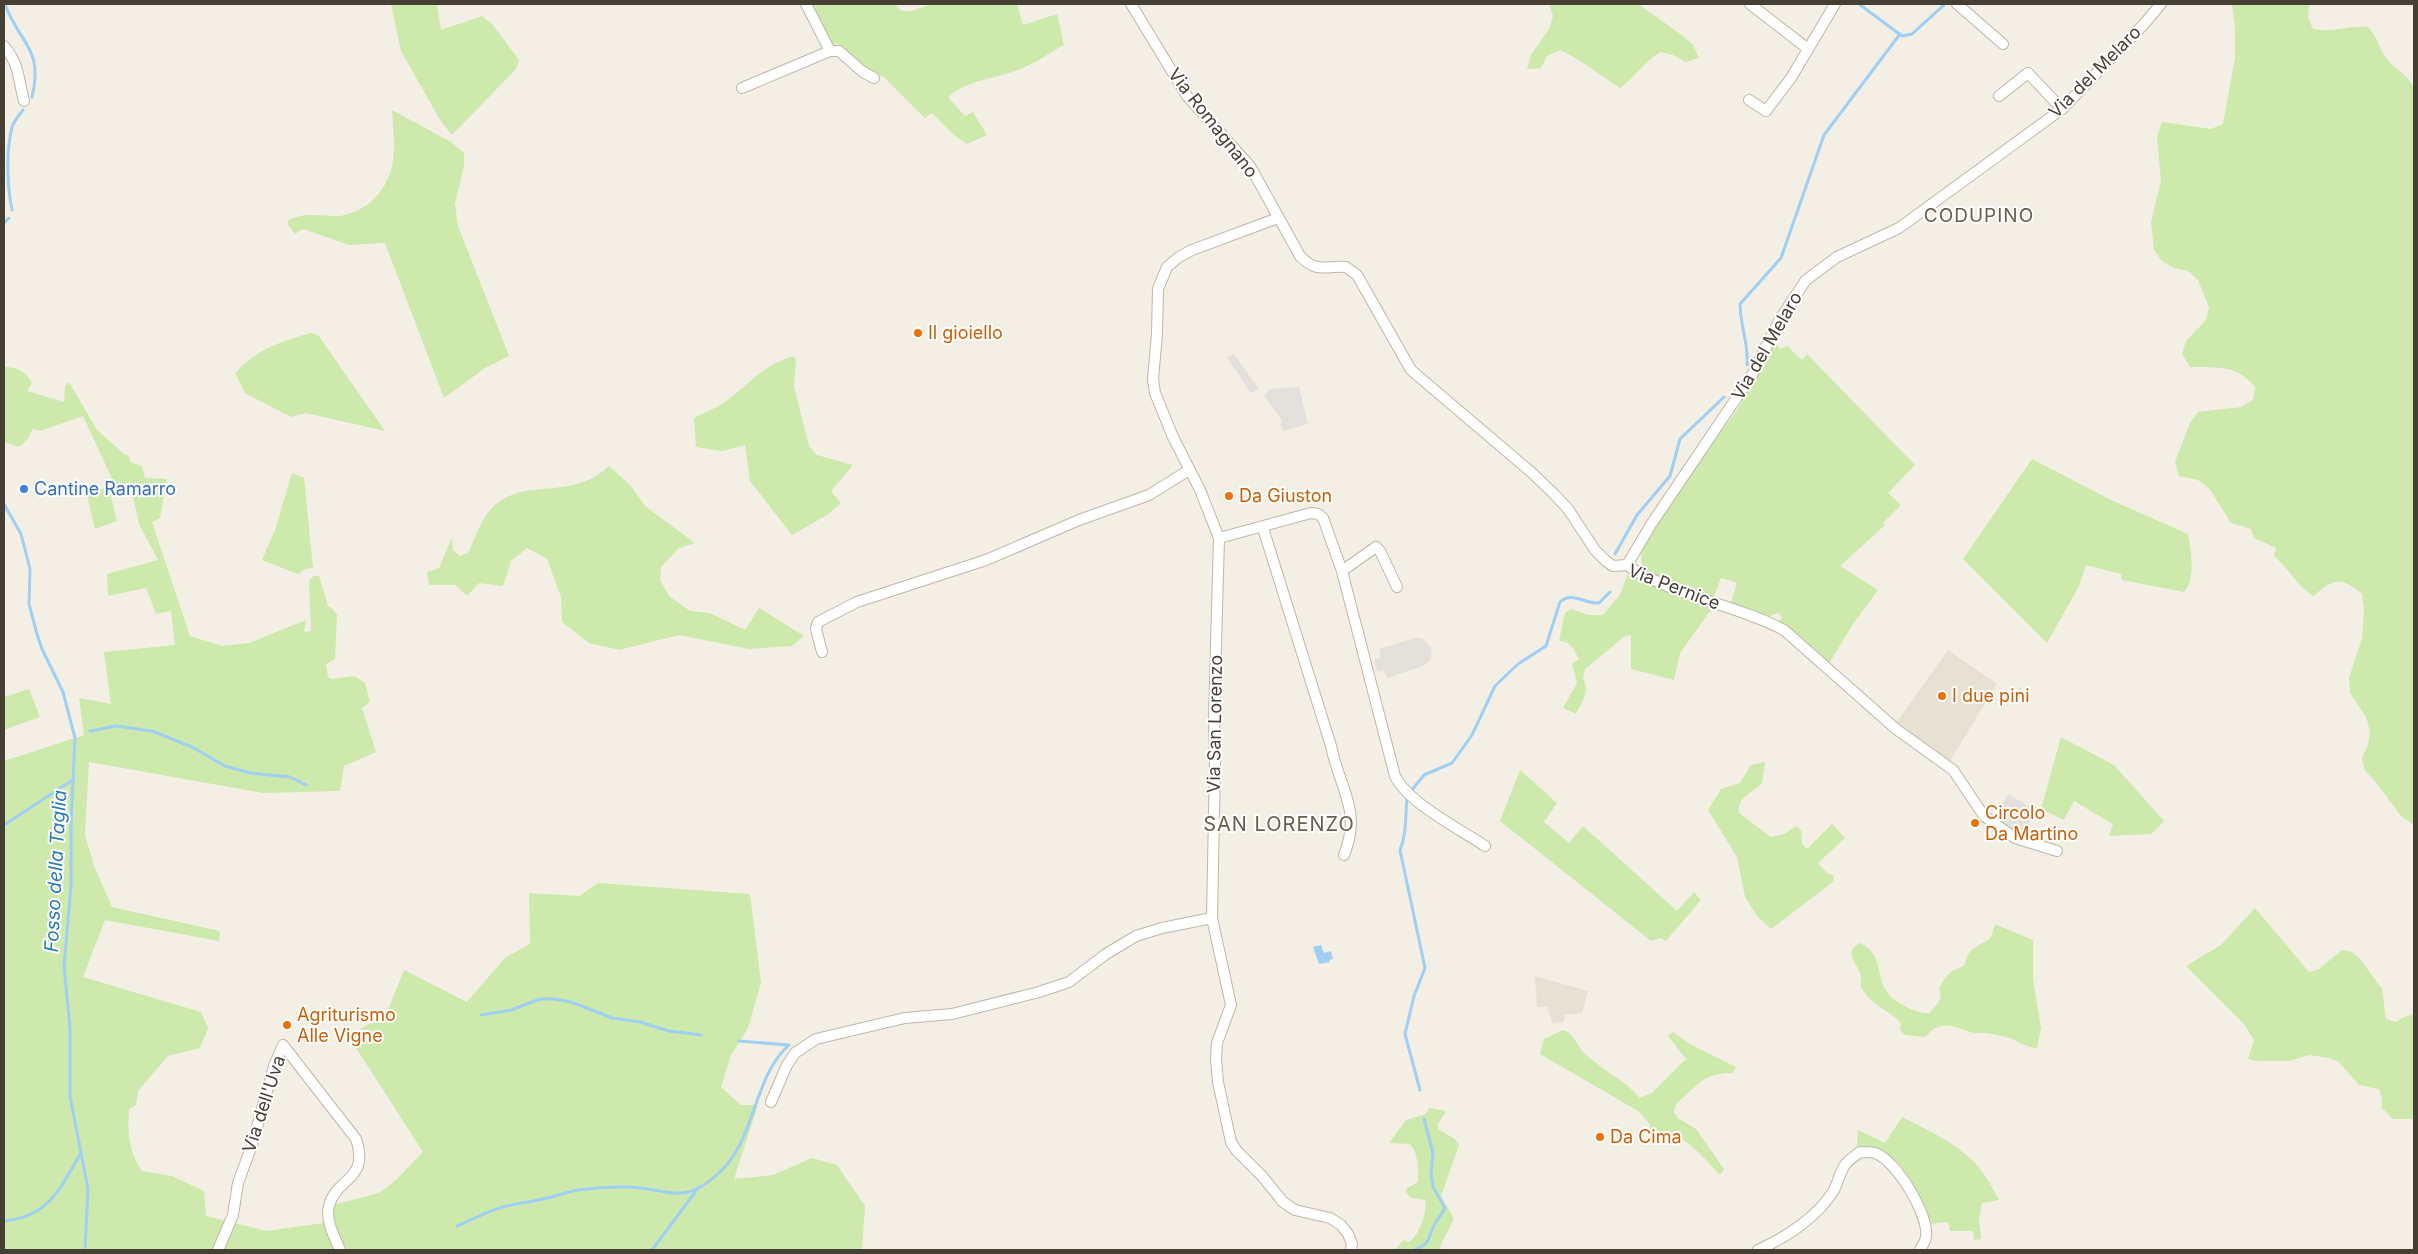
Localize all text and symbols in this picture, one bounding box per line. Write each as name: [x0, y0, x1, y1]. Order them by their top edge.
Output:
street label: Via del Melaro: [2044, 21, 2145, 122]
street label: Via Romagnano: [1164, 64, 1263, 182]
district label: CODUPINO: [1924, 204, 2034, 227]
street label: Via del Melaro: [1727, 288, 1806, 404]
place label: Il gioiello: [928, 322, 1003, 343]
marker: Il gioiello: [912, 327, 924, 339]
place label: Cantine Ramarro: [34, 478, 176, 499]
marker: Cantine Ramarro: [18, 483, 30, 495]
place label: Da Giuston: [1239, 485, 1332, 506]
marker: Da Giuston: [1223, 490, 1235, 502]
street label: Via Pernice: [1625, 559, 1723, 614]
street label: Via San Lorenzo: [1203, 655, 1226, 793]
place label: I due pini: [1952, 685, 2030, 706]
marker: I due pini: [1936, 690, 1948, 702]
water label: Fosso della Taglia: [40, 789, 71, 953]
place label: Circolo Da Martino: [1985, 802, 2078, 844]
district label: SAN LORENZO: [1203, 812, 1355, 836]
marker: Circolo Da Martino: [1969, 817, 1981, 829]
place label: Agriturismo Alle Vigne: [297, 1004, 396, 1046]
marker: Agriturismo Alle Vigne: [281, 1019, 293, 1031]
street label: Via dell'Uva: [238, 1053, 289, 1155]
place label: Da Cima: [1610, 1126, 1682, 1147]
marker: Da Cima: [1594, 1131, 1606, 1143]

